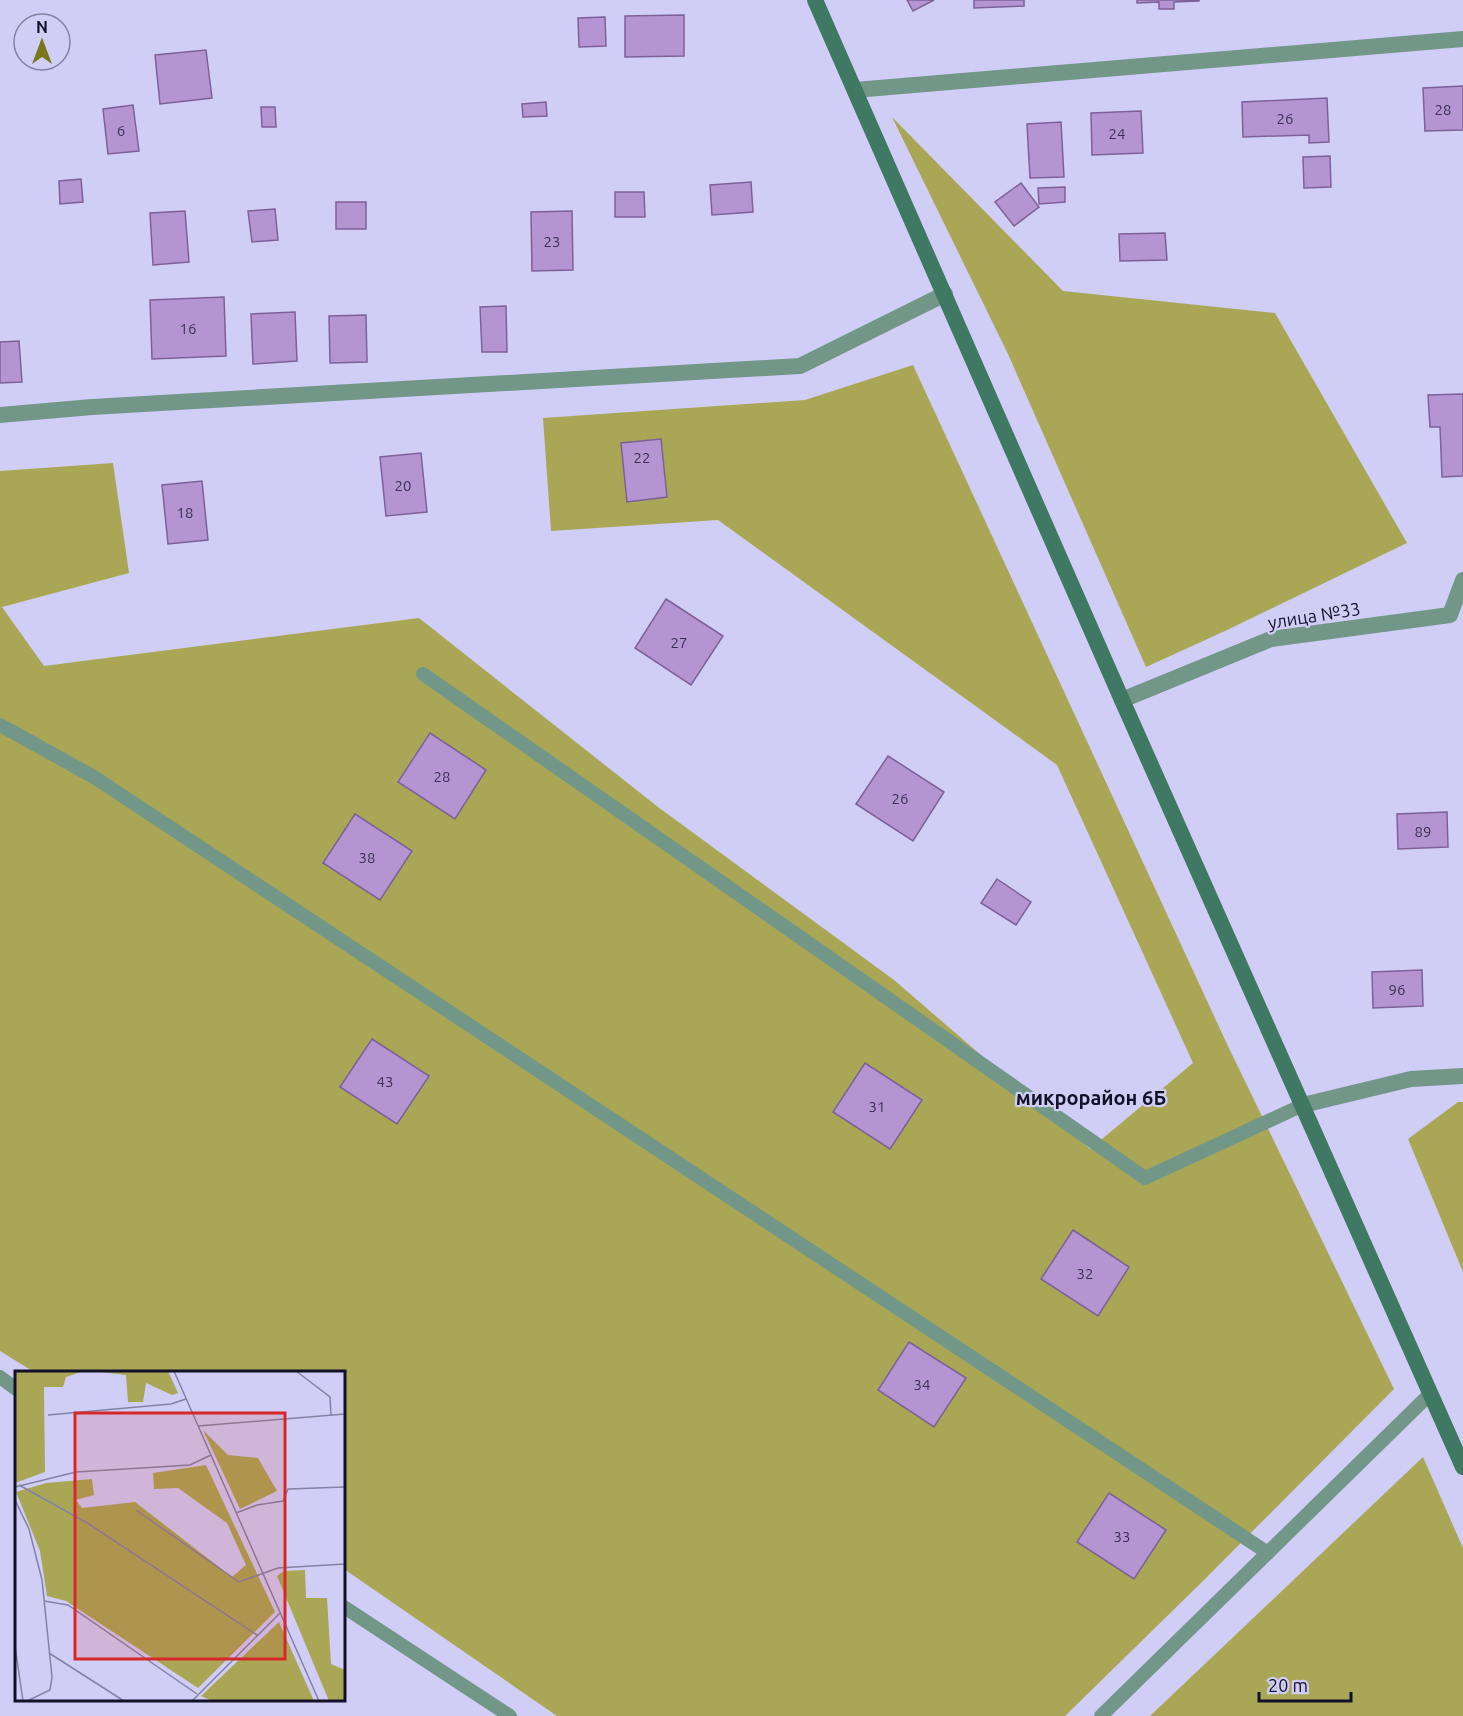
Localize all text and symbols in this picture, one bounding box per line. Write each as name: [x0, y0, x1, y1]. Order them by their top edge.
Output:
north arrow: [12, 12, 72, 72]
text: N: [36, 18, 48, 36]
house number: 28: [1435, 101, 1451, 118]
house number: 26: [1277, 110, 1293, 127]
house number: 6: [117, 122, 125, 139]
house number: 24: [1109, 125, 1125, 142]
house number: 23: [544, 233, 560, 250]
house number: 16: [180, 320, 196, 337]
house number: 22: [634, 449, 650, 466]
house number: 20: [395, 477, 411, 494]
house number: 18: [177, 504, 193, 521]
street label: улица №33: [1266, 598, 1362, 632]
house number: 27: [671, 634, 687, 651]
house number: 28: [434, 768, 450, 785]
house number: 26: [892, 790, 908, 807]
house number: 89: [1415, 823, 1431, 840]
house number: 38: [359, 849, 375, 866]
house number: 96: [1389, 981, 1405, 998]
house number: 43: [377, 1073, 393, 1090]
district label: микрорайон 6Б: [1016, 1086, 1166, 1109]
house number: 31: [869, 1098, 885, 1115]
house number: 32: [1077, 1265, 1093, 1282]
inset map: [15, 1371, 345, 1701]
house number: 34: [914, 1376, 930, 1393]
house number: 33: [1114, 1528, 1130, 1545]
scale bar: [1259, 1665, 1350, 1703]
text: 20 m: [1268, 1675, 1308, 1695]

